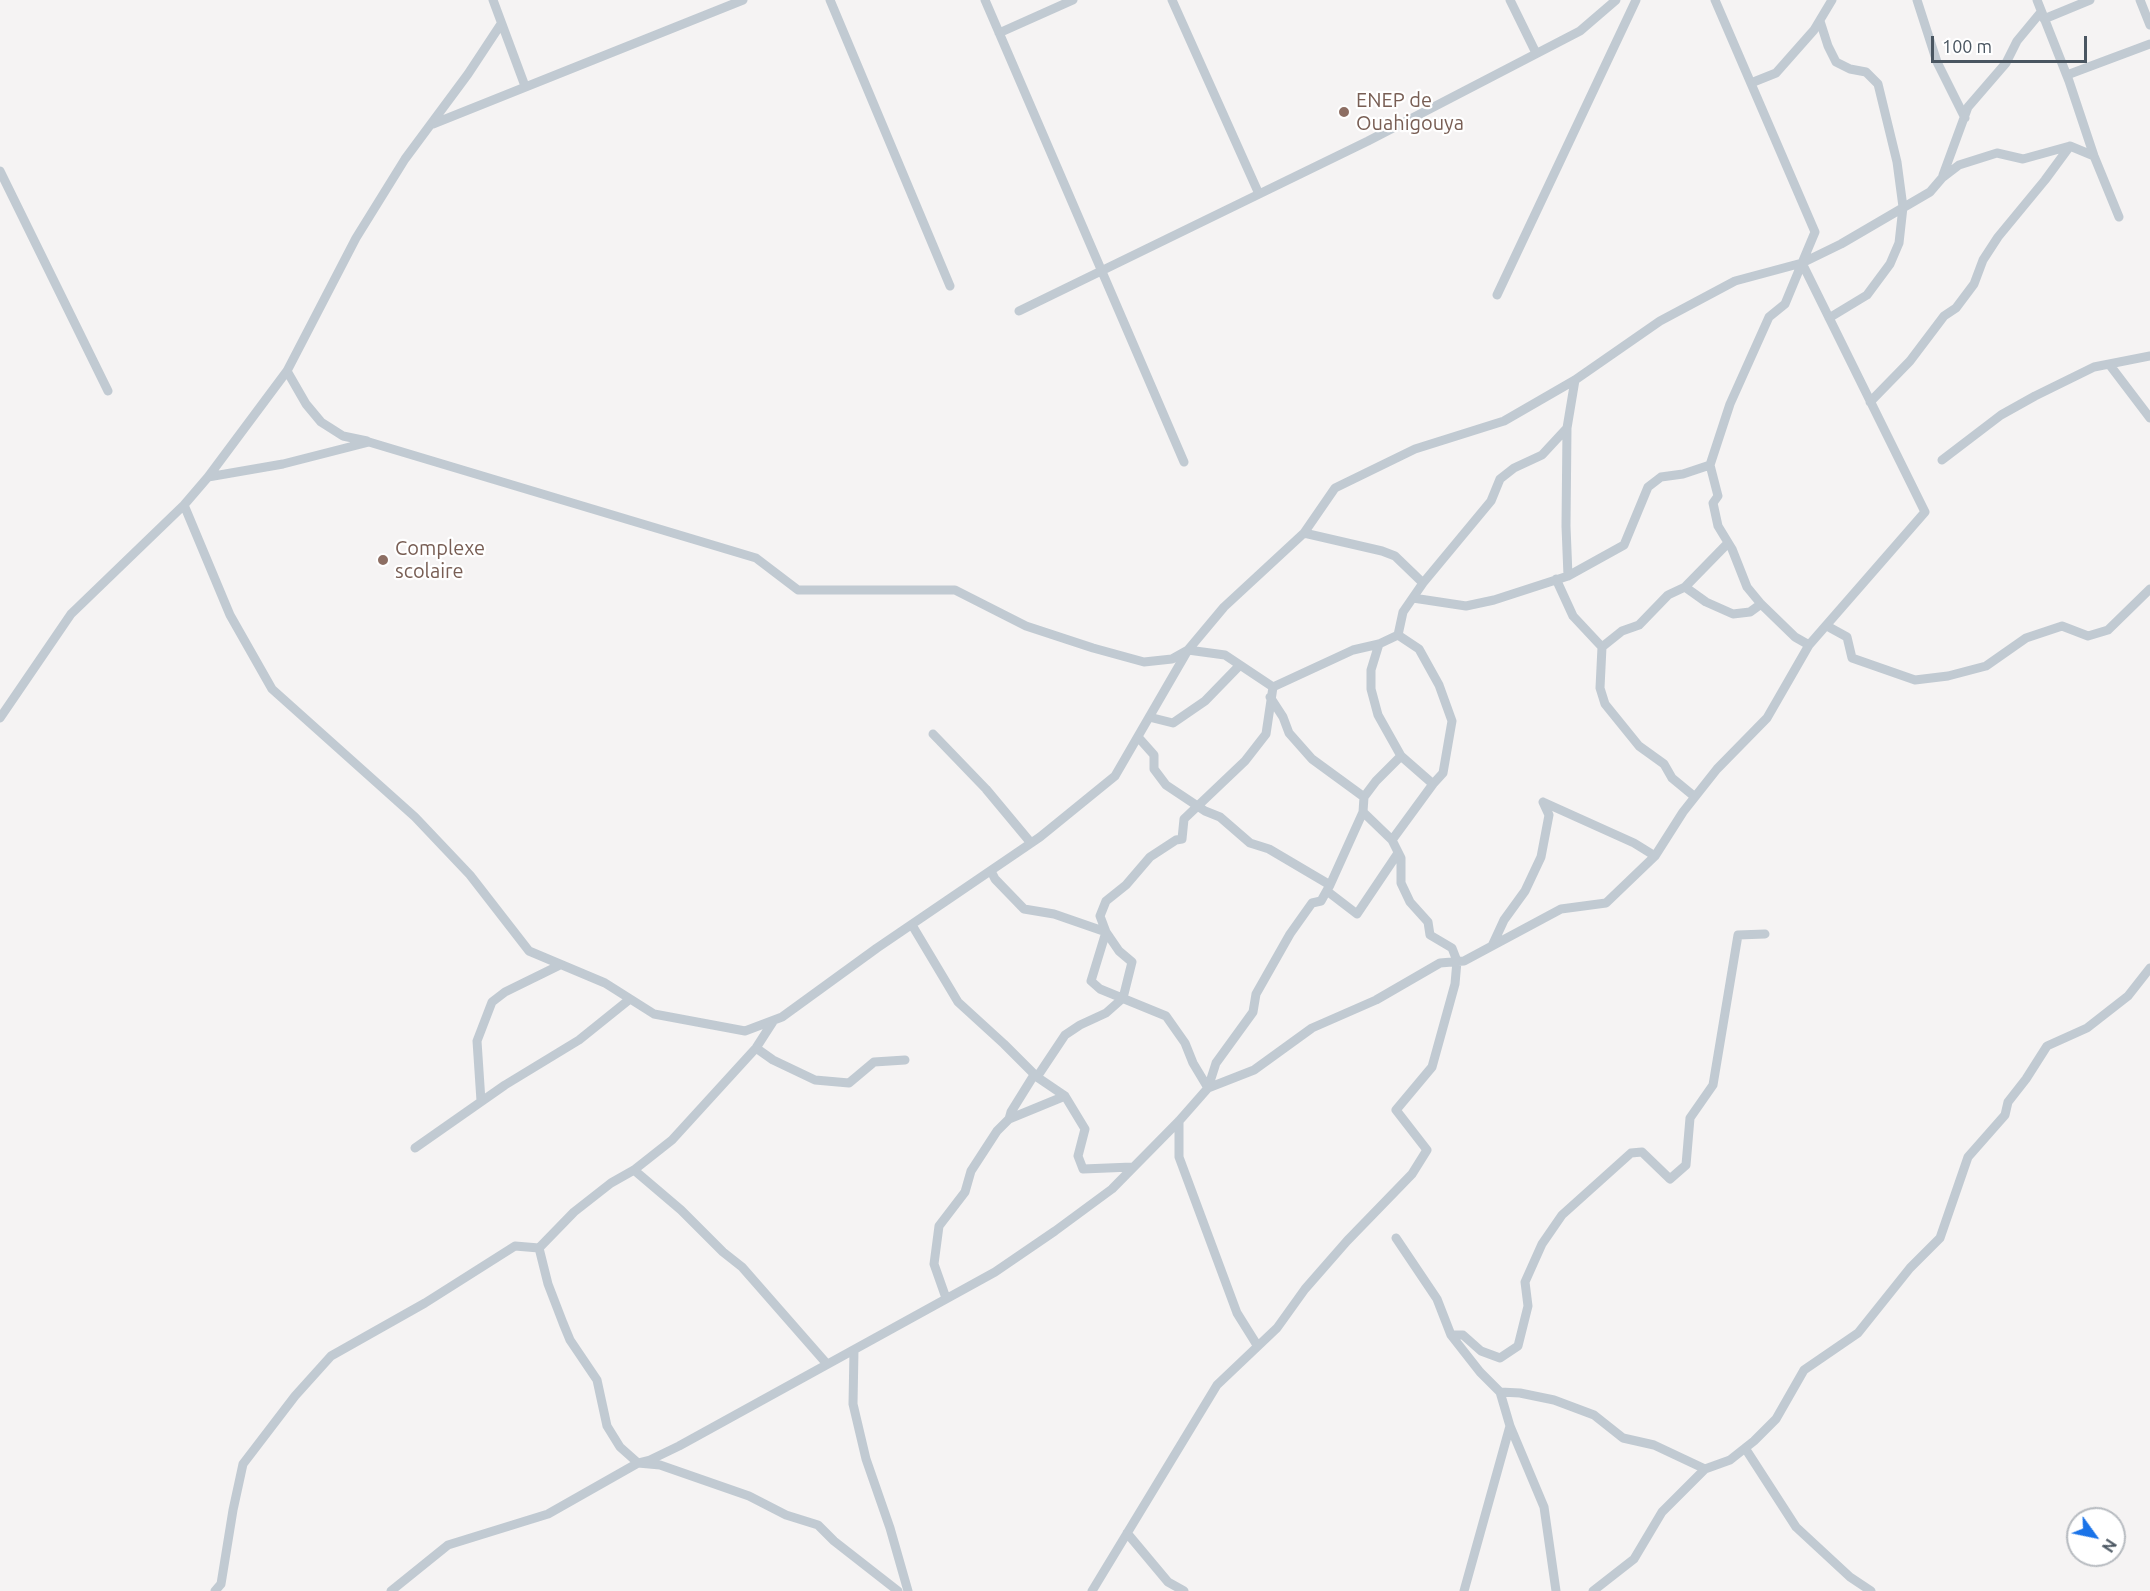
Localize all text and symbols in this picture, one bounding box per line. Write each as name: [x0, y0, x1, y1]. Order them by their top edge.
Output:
scale bar: [1934, 24, 2090, 62]
text: 100 m: [1942, 36, 1992, 56]
place label: ENEP de Ouahigouya: [1356, 88, 1464, 135]
marker: ENEP de Ouahigouya: [1337, 105, 1351, 119]
place label: Complexe scolaire: [395, 536, 485, 583]
marker: Complexe scolaire: [376, 553, 390, 567]
north arrow: [2066, 1507, 2126, 1567]
text: N: [2099, 1536, 2120, 1556]

